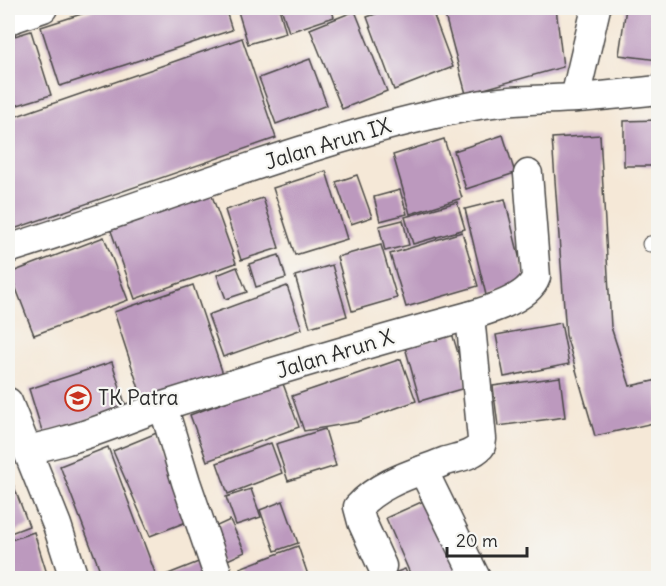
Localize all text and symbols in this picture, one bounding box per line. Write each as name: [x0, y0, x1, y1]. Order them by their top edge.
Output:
street label: Jalan Arun IX: [262, 112, 394, 175]
street label: Jalan Arun X: [273, 323, 397, 384]
school or university icon: TK Patra: [63, 383, 93, 413]
place label: TK Patra: [98, 384, 178, 411]
scale bar: [447, 520, 526, 558]
text: 20 m: [456, 529, 498, 552]

